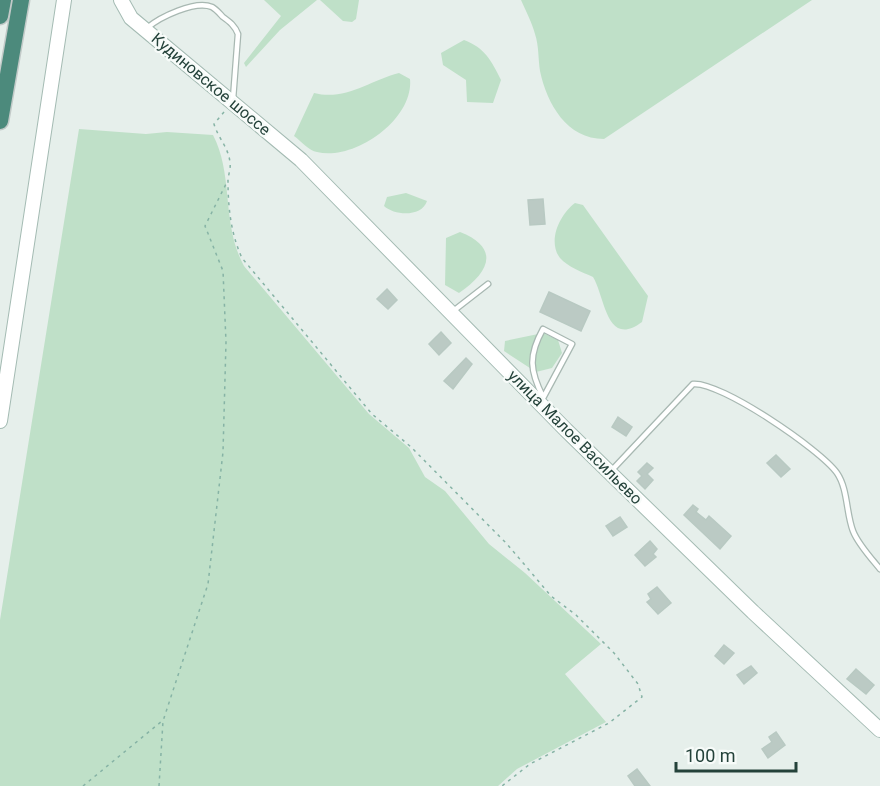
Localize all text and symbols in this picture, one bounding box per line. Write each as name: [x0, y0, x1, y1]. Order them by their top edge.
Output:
street label: Кудиновское шоссе: [148, 29, 274, 139]
street label: улица Малое Васильево: [504, 366, 646, 508]
scale bar: [676, 735, 796, 773]
text: 100 m: [685, 745, 736, 766]

